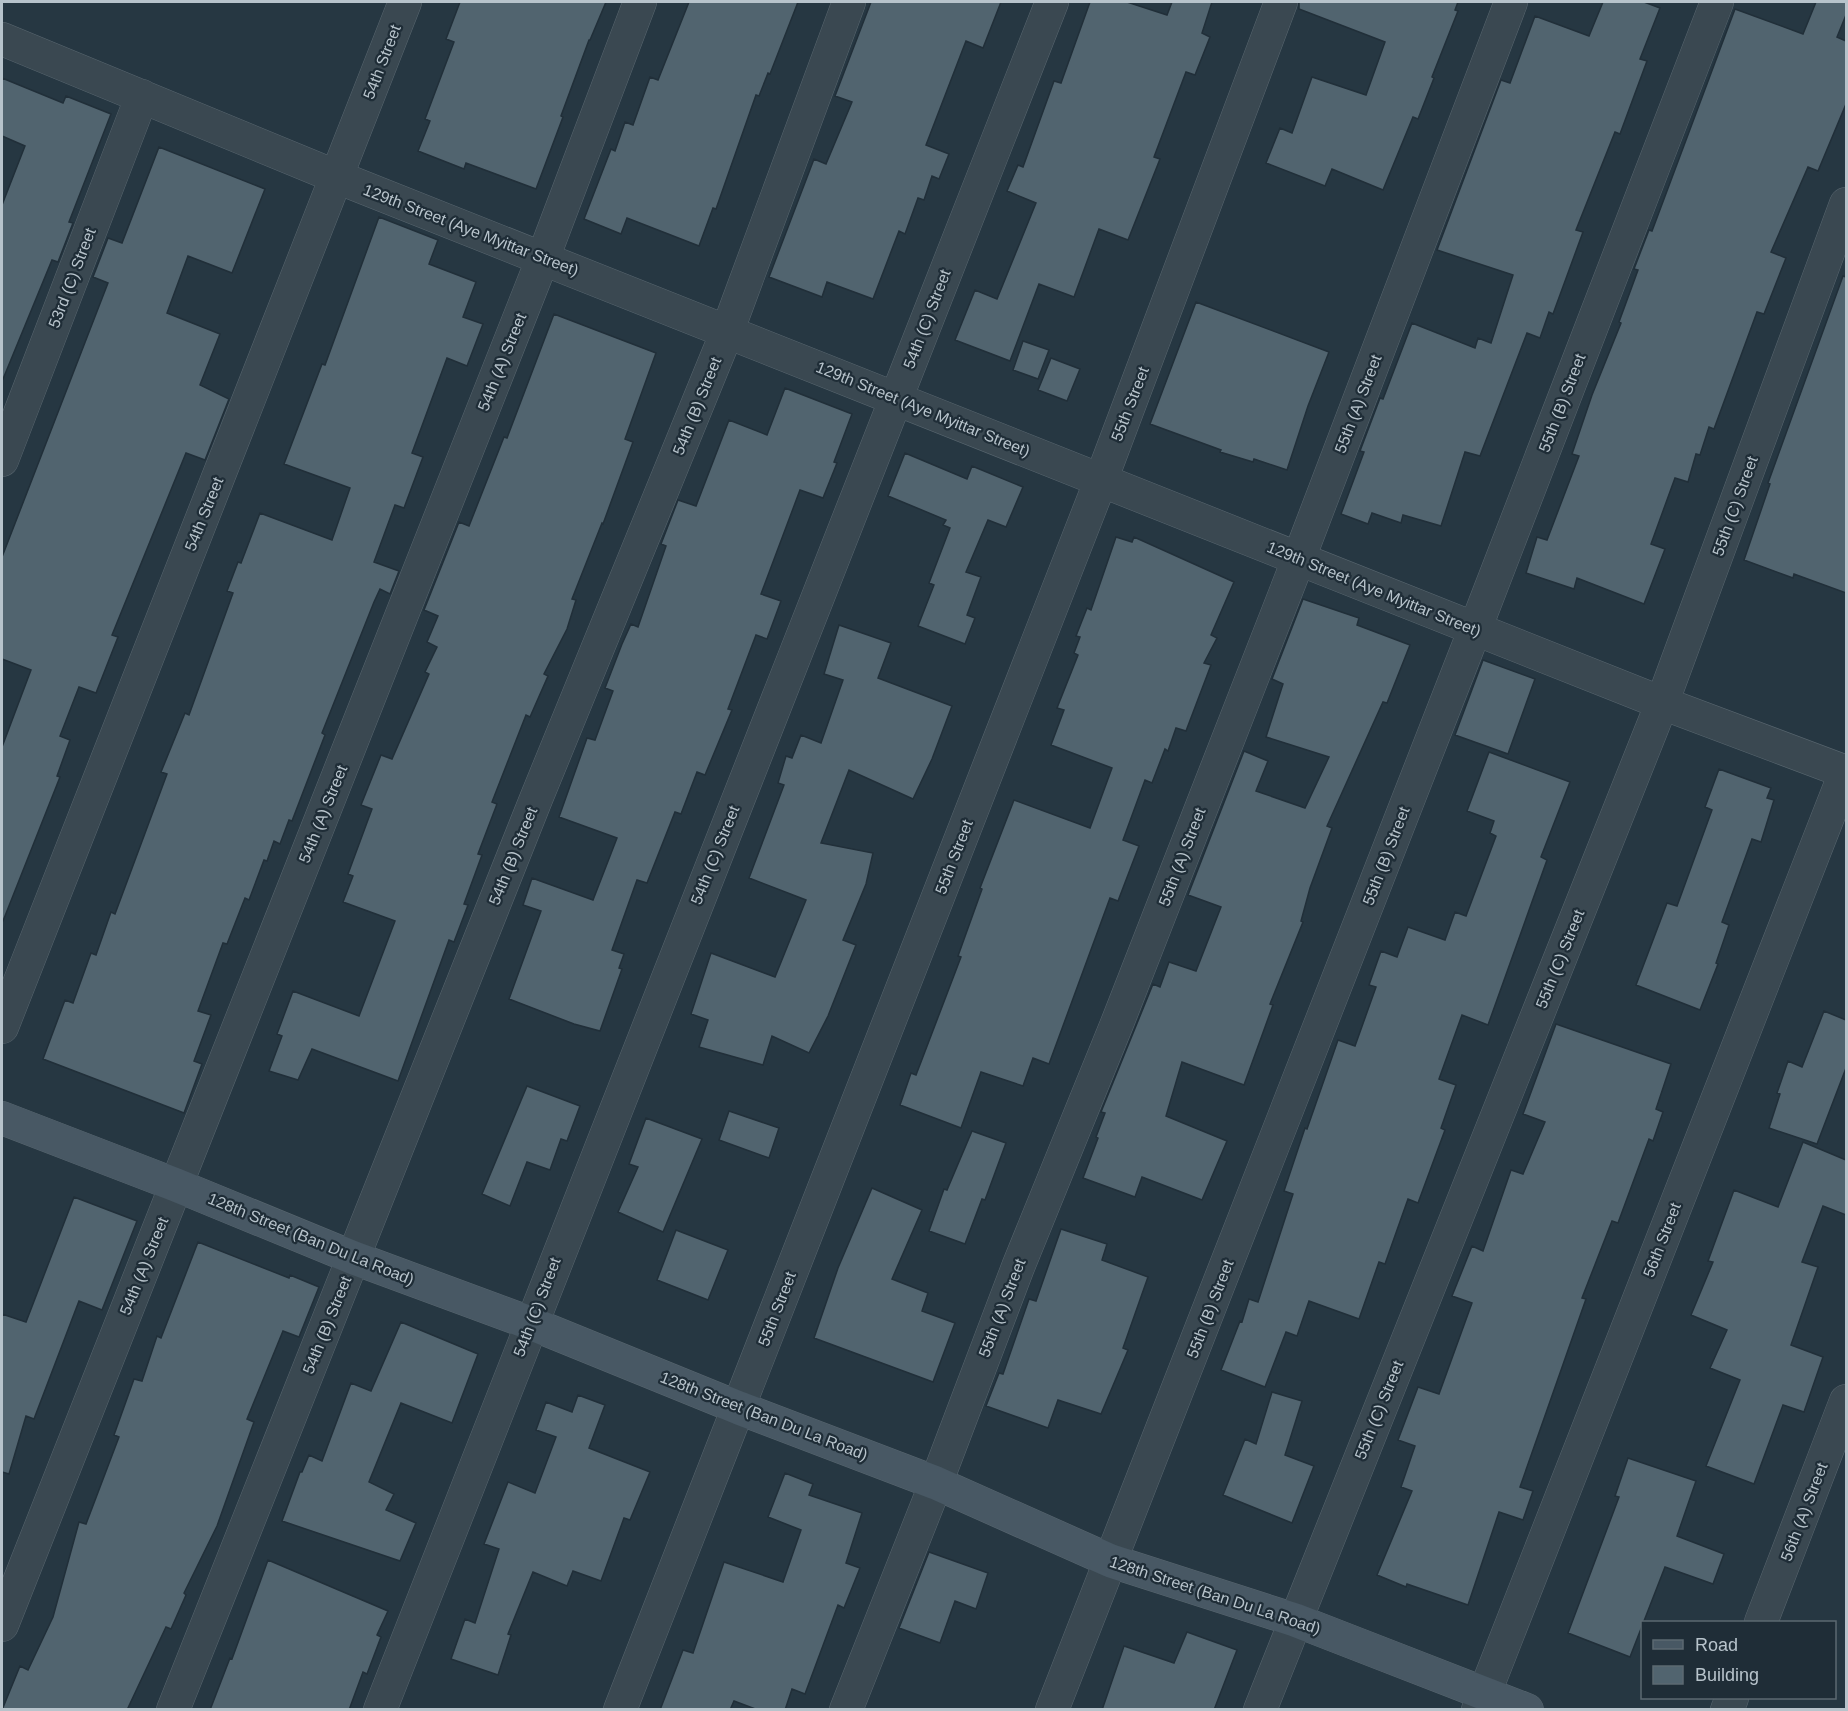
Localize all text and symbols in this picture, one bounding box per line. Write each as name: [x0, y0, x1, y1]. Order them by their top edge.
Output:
street label: 54th Street: [360, 22, 404, 102]
street label: 129th Street (Aye Myittar Street): [361, 181, 581, 279]
street label: 53rd (C) Street: [45, 225, 99, 330]
street label: 54th (C) Street: [900, 266, 954, 371]
street label: 54th (A) Street: [475, 310, 530, 413]
street label: 55th (B) Street: [1535, 351, 1589, 455]
street label: 55th (A) Street: [1331, 352, 1385, 456]
street label: 54th (B) Street: [670, 354, 725, 457]
street label: 129th Street (Aye Myittar Street): [814, 358, 1032, 460]
street label: 55th Street: [1108, 364, 1152, 444]
street label: 55th (C) Street: [1709, 453, 1761, 558]
street label: 54th Street: [181, 474, 227, 553]
street label: 129th Street (Aye Myittar Street): [1265, 538, 1483, 640]
street label: 54th (A) Street: [296, 762, 351, 865]
street label: 54th (C) Street: [687, 803, 743, 907]
street label: 54th (B) Street: [486, 804, 541, 907]
street label: 55th (B) Street: [1359, 804, 1413, 908]
street label: 55th (A) Street: [1155, 805, 1209, 909]
street label: 55th Street: [932, 817, 976, 897]
street label: 55th (C) Street: [1532, 907, 1588, 1011]
street label: 128th Street (Ban Du La Road): [206, 1190, 416, 1288]
street label: 56th Street: [1640, 1200, 1684, 1280]
street label: 54th (A) Street: [117, 1214, 172, 1317]
street label: 54th (C) Street: [510, 1254, 564, 1359]
street label: 55th (A) Street: [975, 1256, 1029, 1360]
street label: 55th (B) Street: [1183, 1257, 1237, 1361]
street label: 55th Street: [755, 1269, 799, 1349]
street label: 54th (B) Street: [300, 1273, 355, 1376]
street label: 55th (C) Street: [1351, 1358, 1407, 1462]
street label: 128th Street (Ban Du La Road): [658, 1369, 870, 1463]
street label: 56th (A) Street: [1777, 1460, 1831, 1564]
street label: 128th Street (Ban Du La Road): [1107, 1553, 1323, 1637]
legend: [1641, 1621, 1836, 1699]
text: Road: [1695, 1635, 1738, 1655]
text: Building: [1695, 1665, 1759, 1685]

